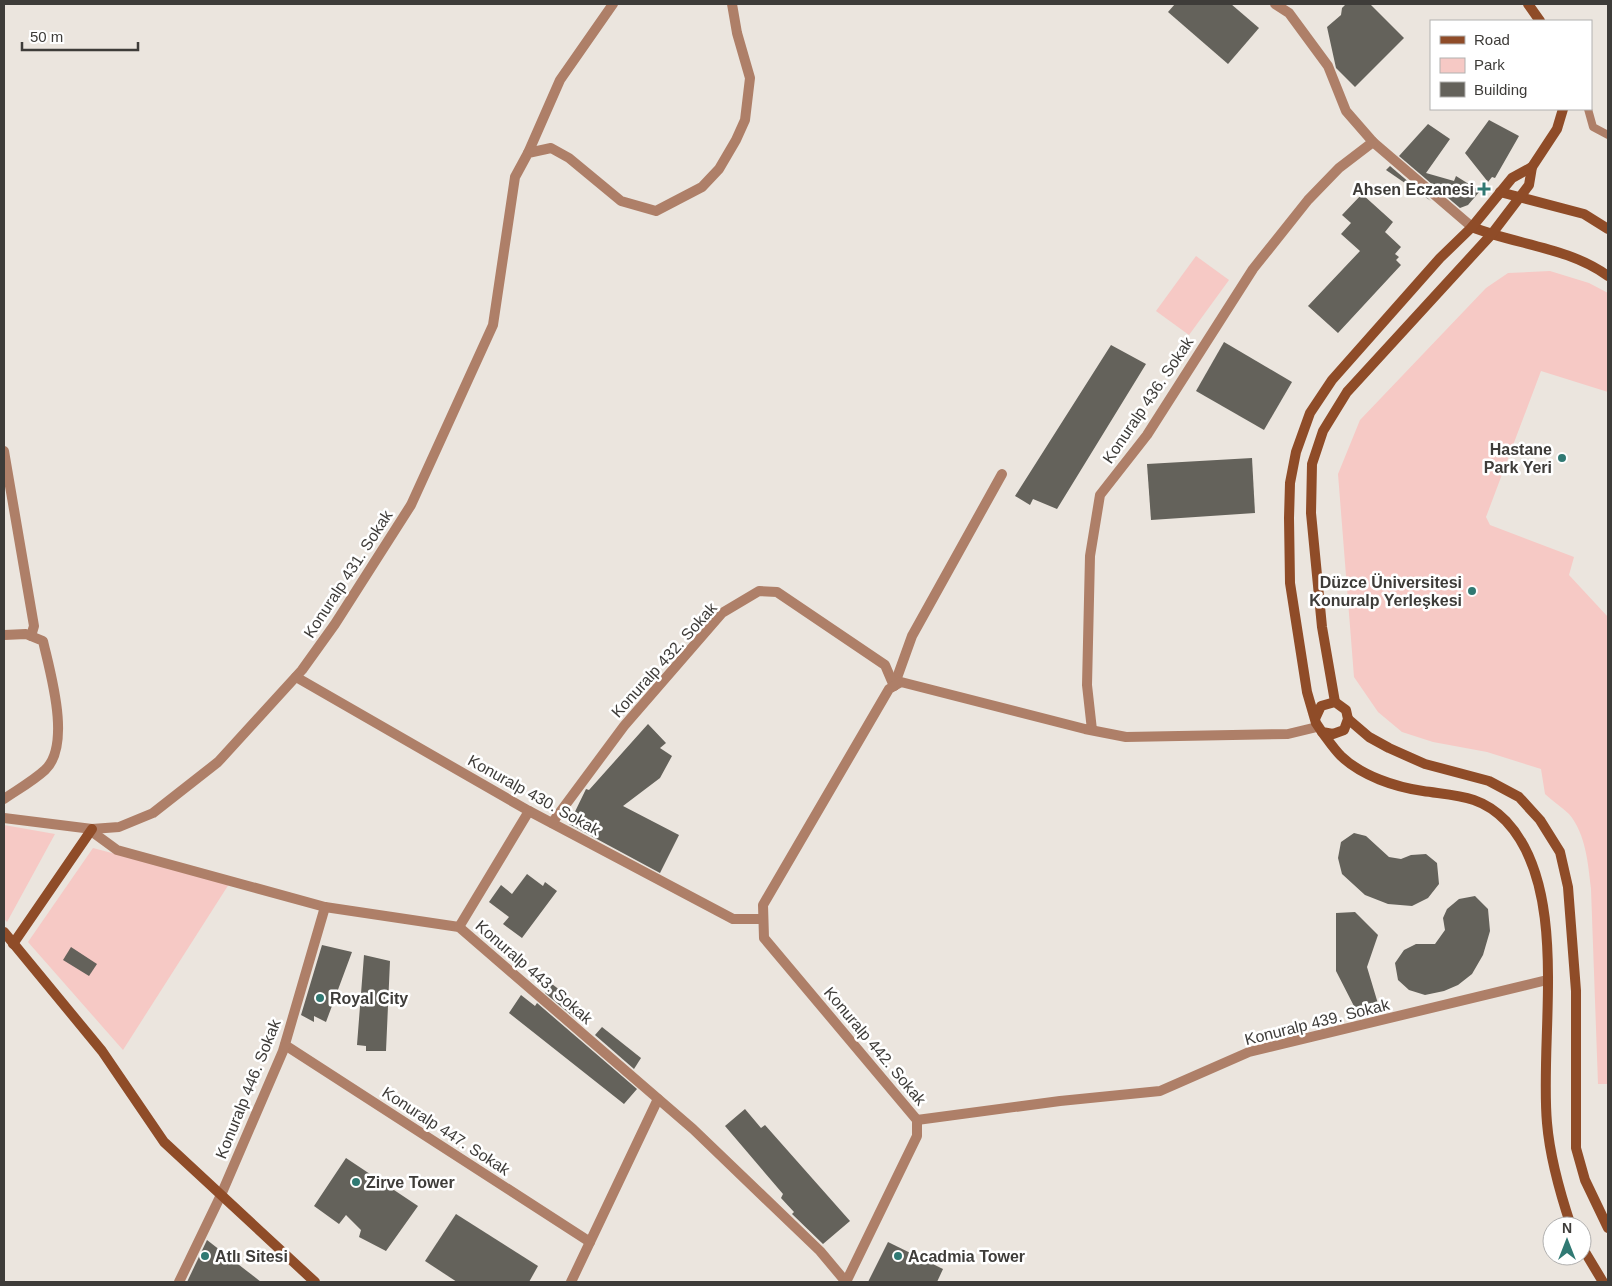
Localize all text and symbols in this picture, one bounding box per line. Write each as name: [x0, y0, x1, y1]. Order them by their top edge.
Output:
scale bar: [22, 20, 139, 52]
legend: [1430, 20, 1592, 110]
text: 50 m: [30, 28, 63, 45]
text: Road: [1474, 31, 1510, 48]
text: Park: [1474, 56, 1505, 73]
text: Building: [1474, 81, 1527, 98]
place label: Ahsen Eczanesi: [1352, 181, 1474, 198]
marker: Ahsen Eczanesi: [1478, 183, 1490, 195]
street label: Konuralp 436. Sokak: [1099, 333, 1197, 466]
place label: Hastane Park Yeri: [1484, 441, 1552, 476]
marker: Hastane Park Yeri: [1556, 452, 1568, 464]
street label: Konuralp 431. Sokak: [300, 506, 396, 641]
place label: Düzce Üniversitesi Konuralp Yerleşkesi: [1309, 573, 1462, 609]
marker: Düzce Üniversitesi Konuralp Yerleşkesi: [1466, 585, 1478, 597]
street label: Konuralp 432. Sokak: [608, 598, 721, 721]
street label: Konuralp 430. Sokak: [465, 752, 604, 839]
street label: Konuralp 443. Sokak: [472, 917, 596, 1028]
street label: Konuralp 442. Sokak: [821, 984, 930, 1109]
place label: Royal City: [330, 990, 408, 1007]
marker: Royal City: [314, 992, 326, 1004]
street label: Konuralp 439. Sokak: [1243, 996, 1392, 1048]
street label: Konuralp 446. Sokak: [212, 1016, 284, 1161]
street label: Konuralp 447. Sokak: [379, 1083, 514, 1179]
place label: Zirve Tower: [366, 1174, 455, 1191]
marker: Zirve Tower: [350, 1176, 362, 1188]
north arrow: [1542, 1216, 1592, 1266]
text: N: [1562, 1220, 1572, 1236]
place label: Atlı Sitesi: [215, 1248, 288, 1265]
place label: Acadmia Tower: [908, 1248, 1025, 1265]
marker: Atlı Sitesi: [199, 1250, 211, 1262]
marker: Acadmia Tower: [892, 1250, 904, 1262]

